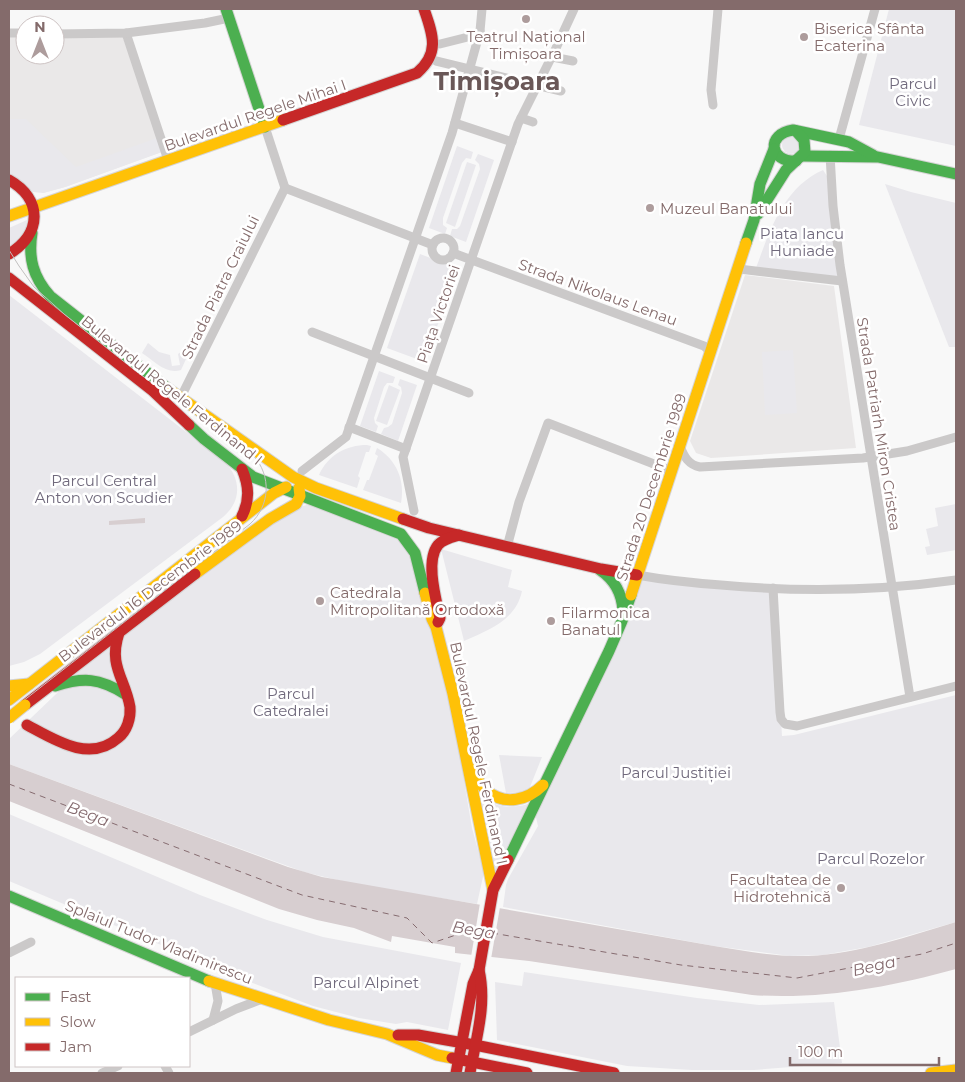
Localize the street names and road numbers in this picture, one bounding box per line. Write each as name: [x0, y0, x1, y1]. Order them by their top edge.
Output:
street label: Bulevardul Regele Mihai I: [162, 75, 348, 155]
street label: Strada Piatra Craiului: [177, 212, 263, 362]
street label: Strada Nikolaus Lenau: [516, 254, 680, 330]
street label: Piața Victoriei: [412, 262, 465, 366]
street label: Bulevardul Regele Ferdinand I: [78, 311, 266, 469]
street label: Strada Patriarh Miron Cristea: [853, 316, 905, 532]
street label: Strada 20 Decembrie 1989: [612, 391, 690, 583]
street label: Bulevardul 16 Decembrie 1989: [55, 516, 245, 666]
street label: Bulevardul Regele Ferdinand I: [446, 640, 512, 866]
street label: Splaiul Tudor Vladimirescu: [63, 896, 255, 988]

